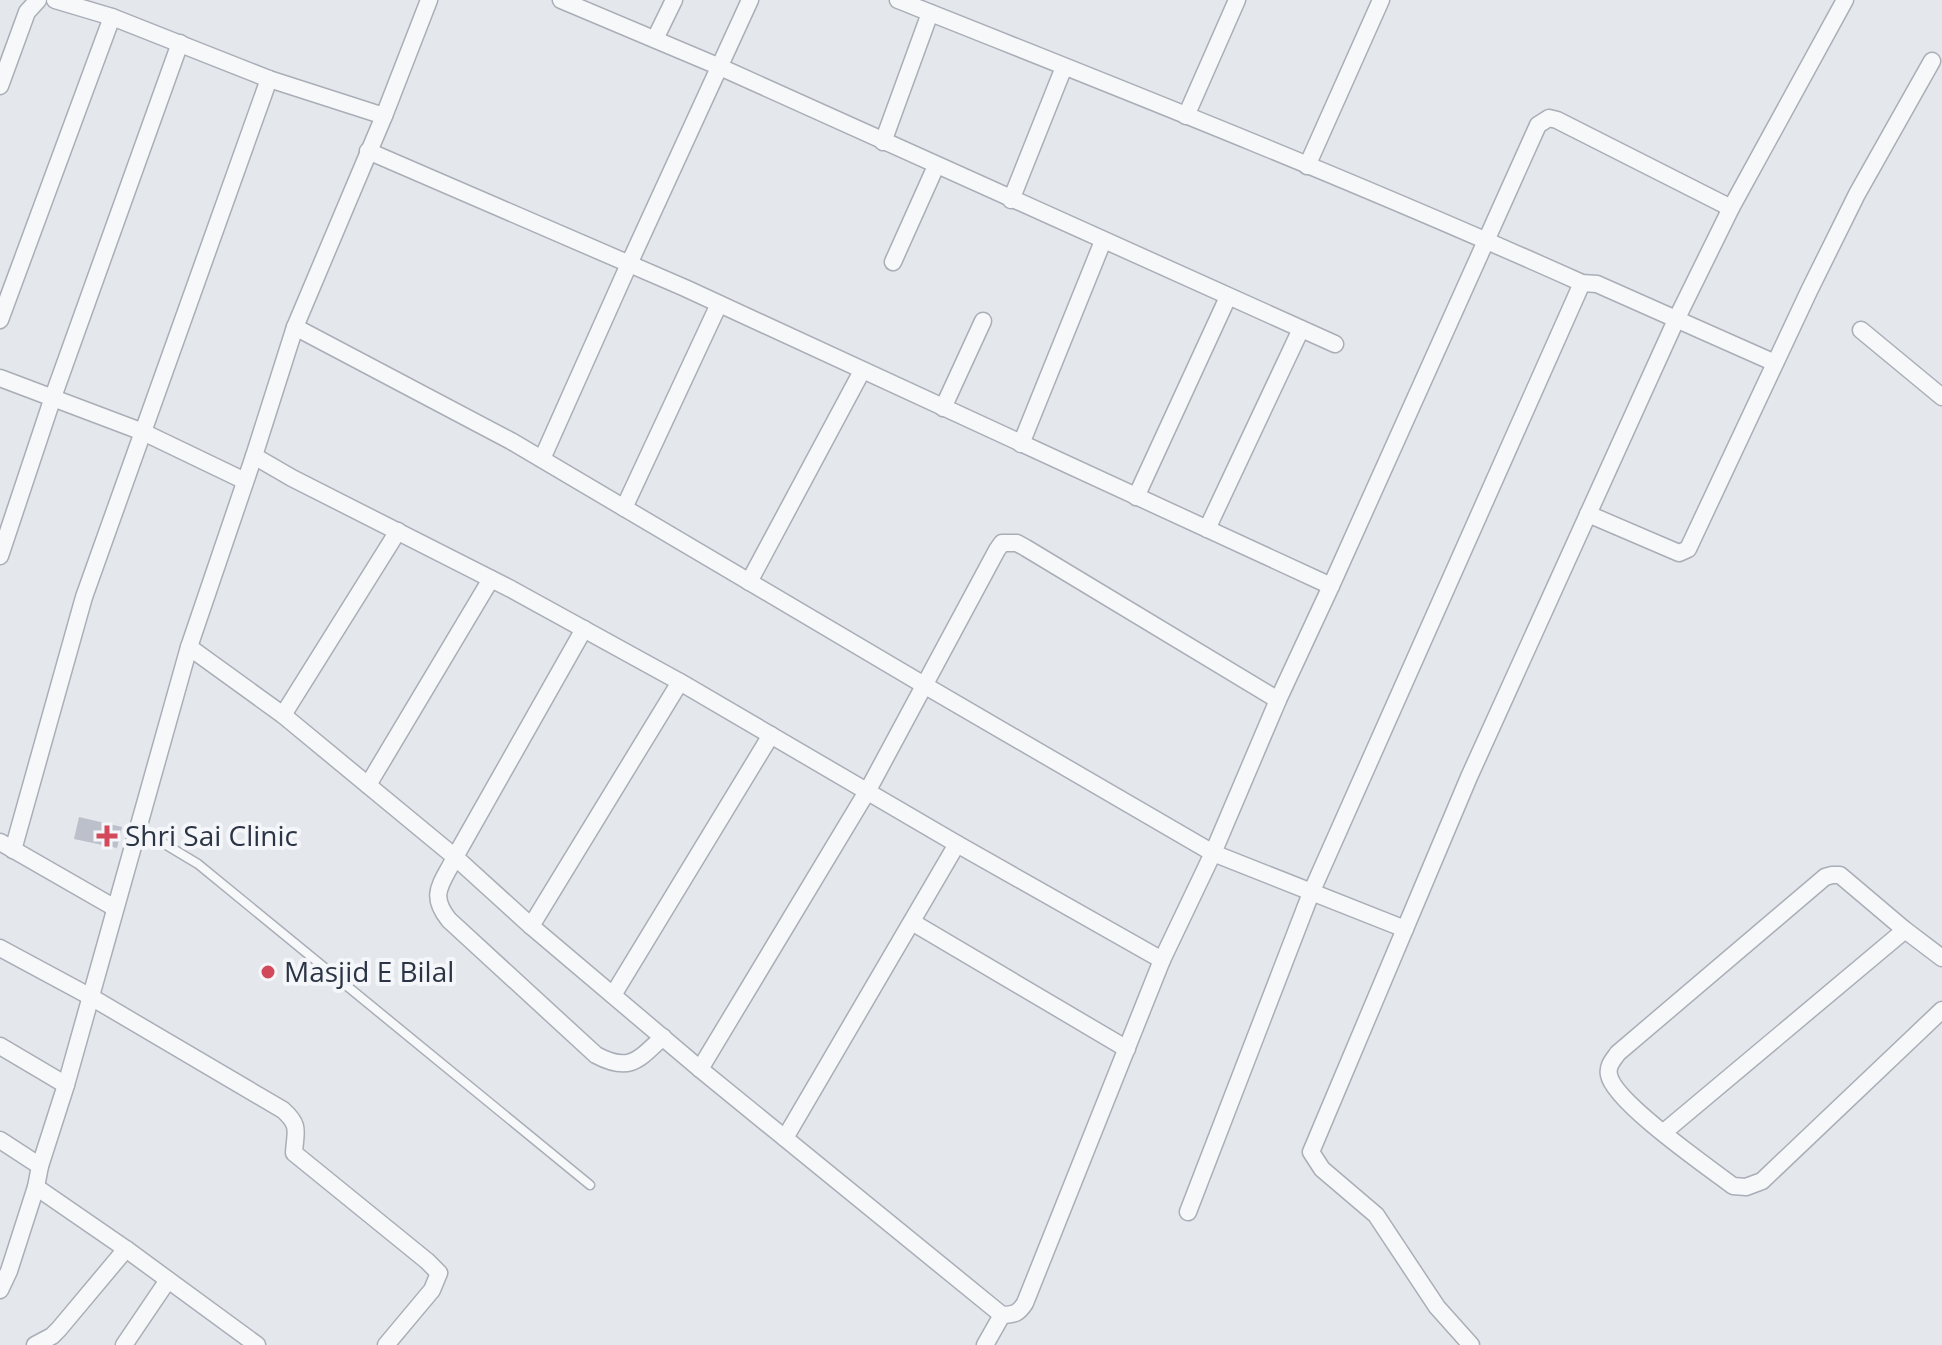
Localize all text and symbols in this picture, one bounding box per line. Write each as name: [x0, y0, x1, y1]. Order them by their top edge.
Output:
place label: Shri Sai Clinic: [125, 816, 298, 854]
marker: Shri Sai Clinic: [96, 825, 118, 847]
place label: Masjid E Bilal: [284, 952, 454, 990]
marker: Masjid E Bilal: [259, 963, 277, 981]

